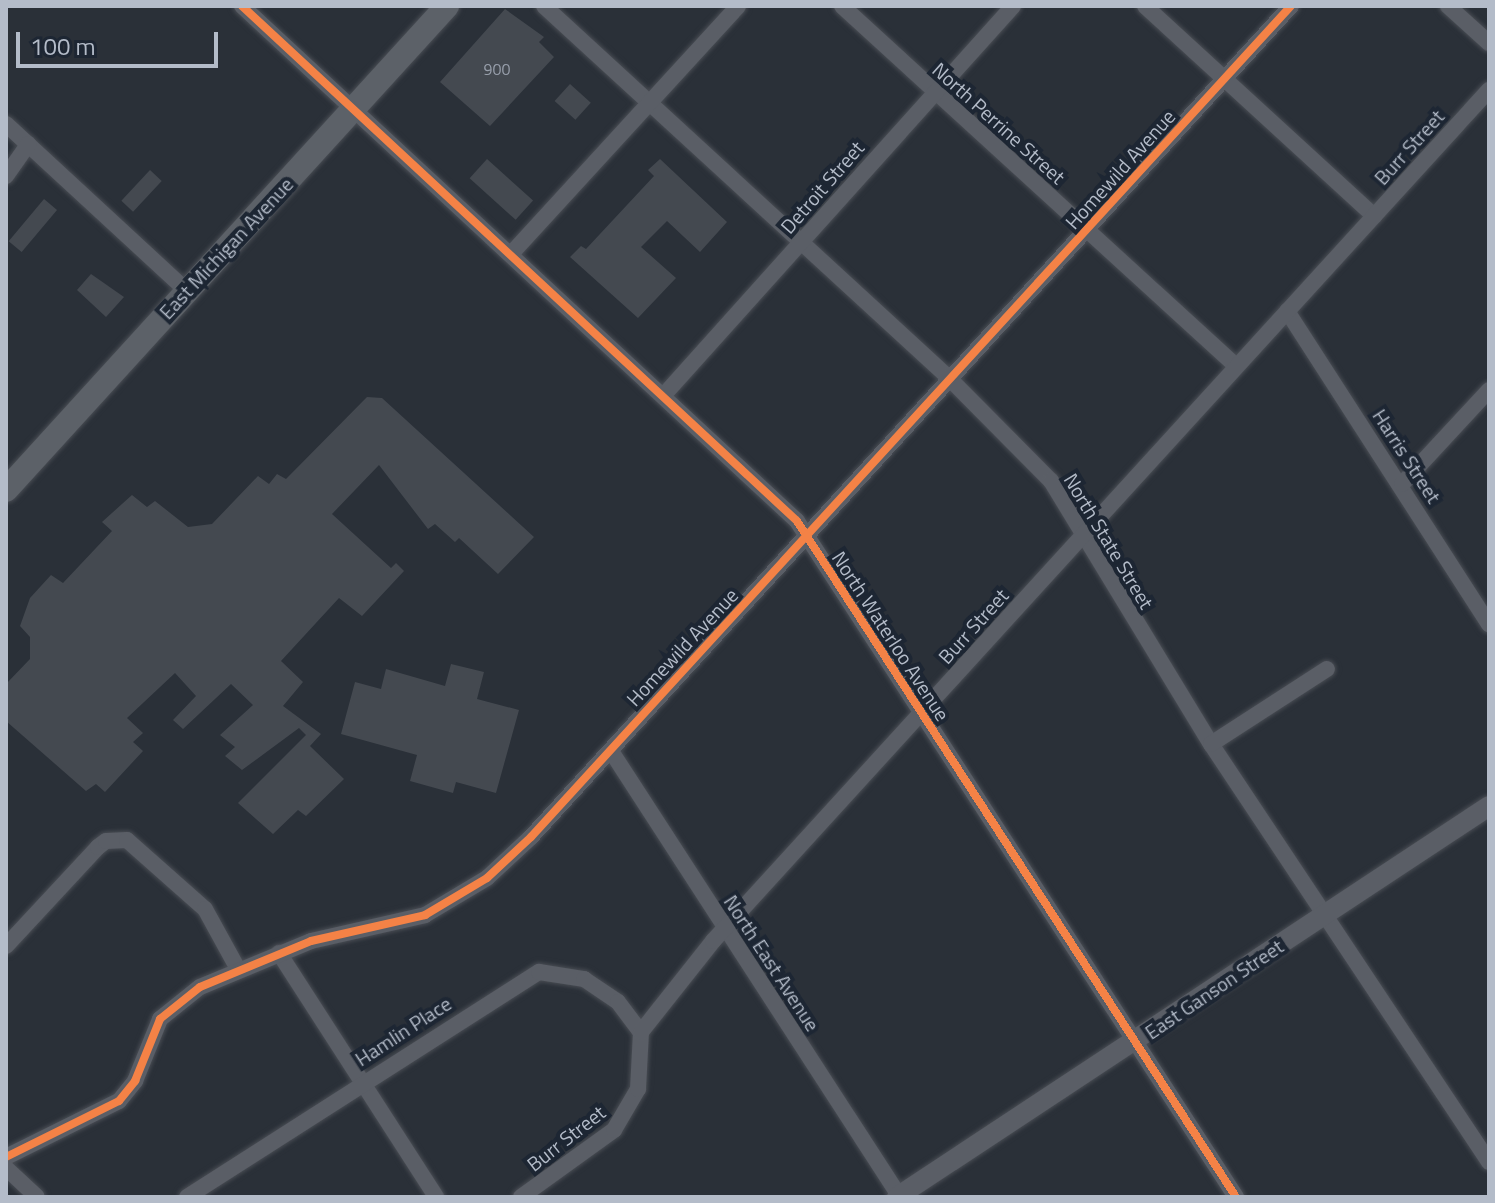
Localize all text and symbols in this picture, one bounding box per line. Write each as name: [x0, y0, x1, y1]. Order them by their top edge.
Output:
scale bar: [20, 16, 222, 66]
text: 100 m: [30, 28, 96, 64]
street label: North Perrine Street: [928, 57, 1070, 189]
house number: 900: [484, 59, 510, 79]
street label: Homewild Avenue: [1060, 104, 1180, 234]
street label: Burr Street: [1369, 105, 1449, 189]
street label: Detroit Street: [775, 136, 869, 238]
street label: East Michigan Avenue: [154, 172, 298, 324]
street label: Harris Street: [1368, 405, 1446, 507]
street label: North State Street: [1059, 469, 1159, 613]
street label: North Waterloo Avenue: [827, 547, 955, 725]
street label: Homewild Avenue: [621, 583, 743, 711]
street label: Burr Street: [933, 584, 1013, 668]
street label: North East Avenue: [719, 890, 825, 1036]
street label: East Ganson Street: [1140, 934, 1288, 1044]
street label: Hamlin Place: [351, 991, 455, 1071]
street label: Burr Street: [522, 1100, 610, 1176]

